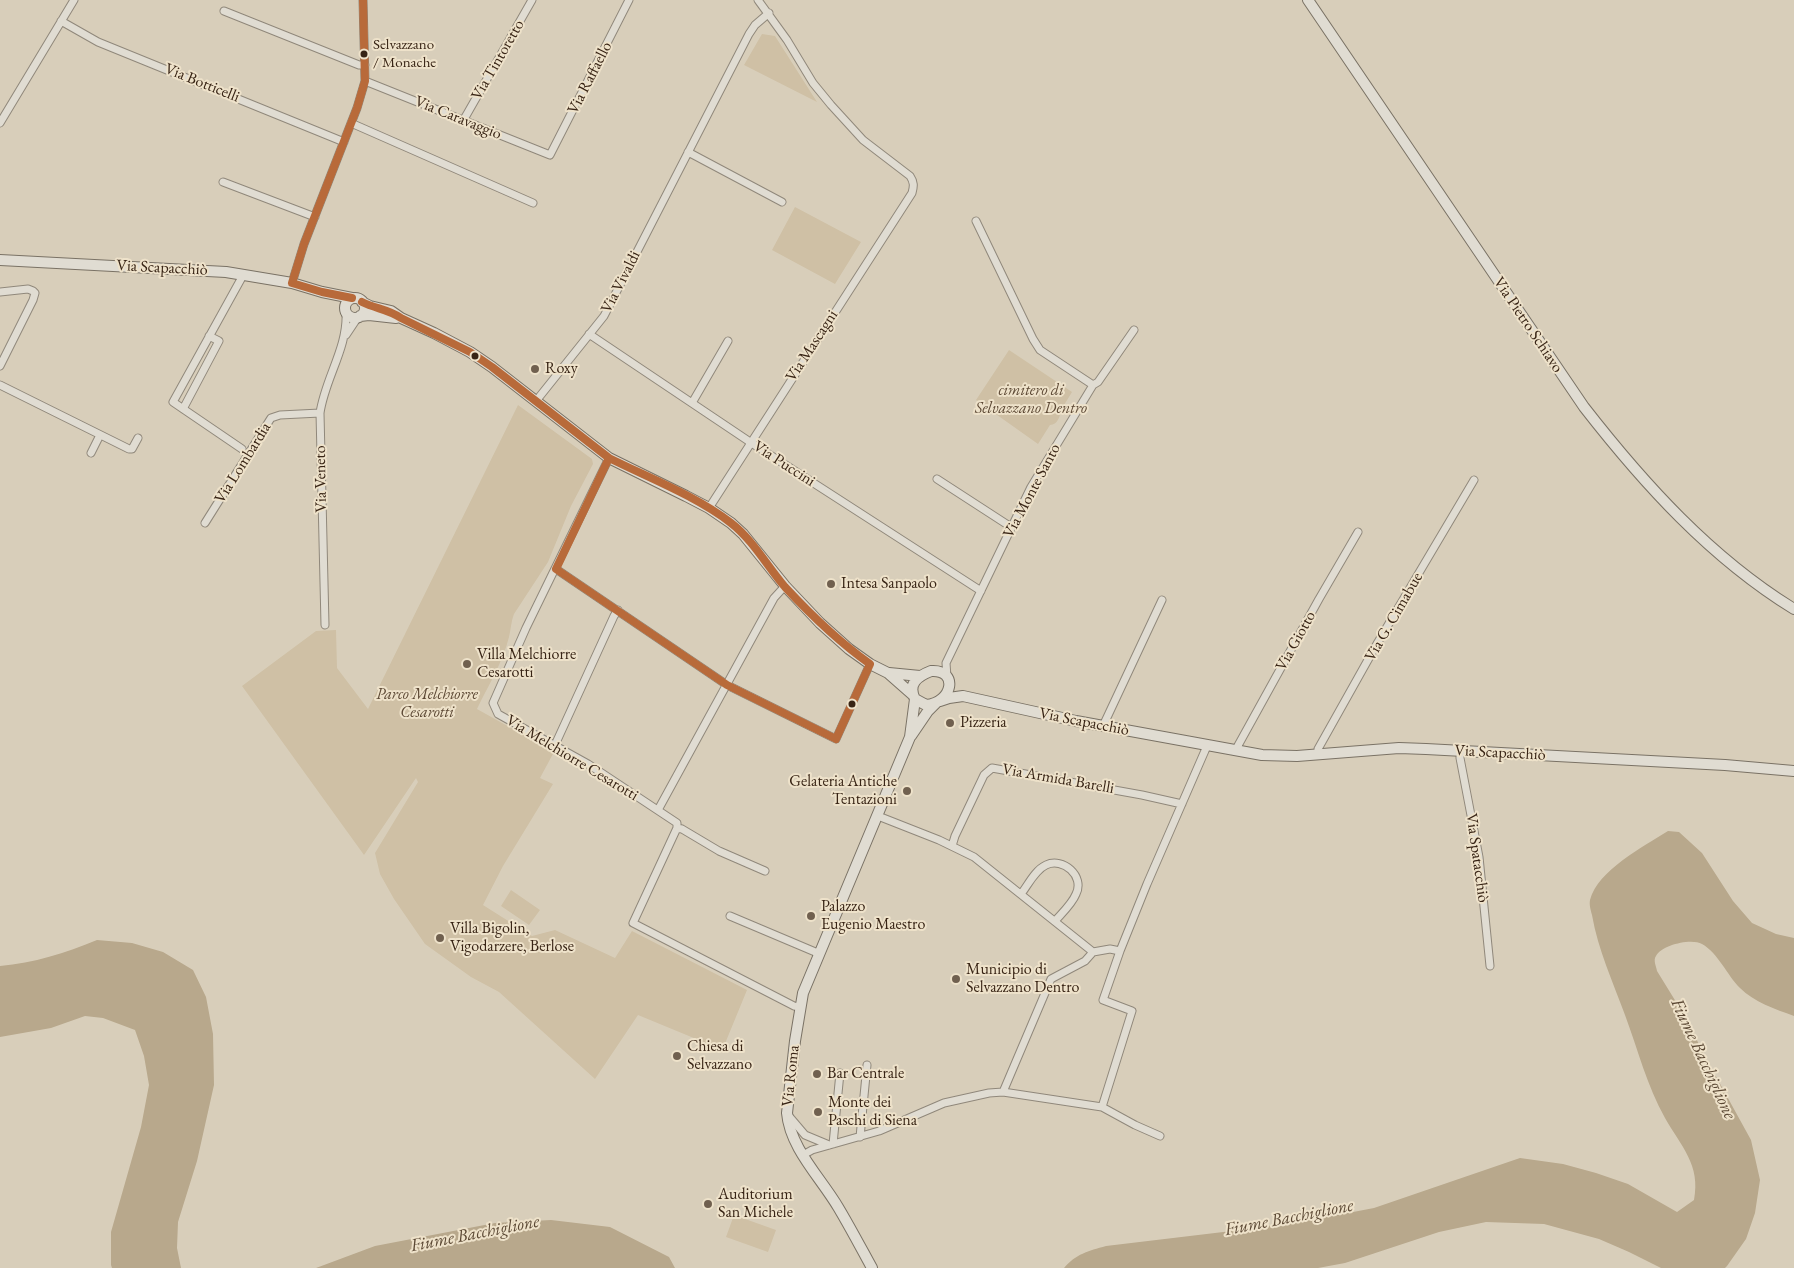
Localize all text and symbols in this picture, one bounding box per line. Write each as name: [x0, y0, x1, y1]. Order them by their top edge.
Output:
street label: Via Tintoretto: [467, 16, 529, 104]
place label: Selvazzano / Monache: [373, 36, 436, 71]
street label: Via Raffaello: [564, 39, 616, 117]
marker: Selvazzano / Monache: [359, 49, 369, 59]
street label: Via Botticelli: [162, 59, 242, 107]
street label: Via Caravaggio: [412, 92, 504, 144]
street label: Via Vivaldi: [597, 248, 645, 316]
street label: Via Scapacchiò: [116, 256, 208, 280]
street label: Via Pietro Schiavo: [1489, 274, 1567, 376]
street label: Via Mascagni: [782, 307, 842, 385]
unlabelled marker: [470, 351, 480, 361]
place label: Roxy: [545, 359, 578, 379]
marker: Roxy: [529, 363, 541, 375]
park label: cimitero di Selvazzano Dentro: [975, 381, 1087, 419]
street label: Via Lombardia: [211, 419, 275, 507]
street label: Via Puccini: [749, 437, 819, 491]
street label: Via Monte Santo: [999, 441, 1065, 541]
street label: Via Veneto: [311, 445, 331, 513]
street label: Via G. Cimabue: [1361, 569, 1427, 665]
place label: Intesa Sanpaolo: [841, 574, 937, 594]
marker: Intesa Sanpaolo: [825, 578, 837, 590]
street label: Via Giotto: [1272, 608, 1320, 674]
place label: Villa Melchiorre Cesarotti: [477, 645, 576, 683]
marker: Villa Melchiorre Cesarotti: [461, 658, 473, 670]
park label: Parco Melchiorre Cesarotti: [376, 685, 478, 723]
unlabelled marker: [847, 699, 857, 709]
street label: Via Scapacchiò: [1037, 704, 1131, 740]
street label: Via Melchiorre Cesarotti: [502, 711, 642, 805]
place label: Pizzeria: [960, 713, 1007, 733]
marker: Pizzeria: [944, 717, 956, 729]
street label: Via Scapacchiò: [1454, 741, 1546, 765]
street label: Via Armida Barelli: [1001, 760, 1115, 798]
place label: Gelateria Antiche Tentazioni: [789, 772, 897, 810]
marker: Gelateria Antiche Tentazioni: [901, 785, 913, 797]
street label: Via Spatacchiò: [1461, 812, 1493, 904]
place label: Palazzo Eugenio Maestro: [821, 897, 925, 935]
marker: Palazzo Eugenio Maestro: [805, 910, 817, 922]
place label: Villa Bigolin, Vigodarzere, Berlose: [450, 919, 574, 957]
marker: Villa Bigolin, Vigodarzere, Berlose: [434, 932, 446, 944]
place label: Municipio di Selvazzano Dentro: [966, 960, 1079, 998]
marker: Municipio di Selvazzano Dentro: [950, 973, 962, 985]
water label: Fiume Bacchiglione: [1666, 995, 1740, 1123]
place label: Chiesa di Selvazzano: [687, 1037, 752, 1075]
street label: Via Roma: [778, 1044, 804, 1108]
marker: Chiesa di Selvazzano: [671, 1050, 683, 1062]
place label: Bar Centrale: [827, 1064, 904, 1084]
marker: Bar Centrale: [811, 1068, 823, 1080]
place label: Monte dei Paschi di Siena: [828, 1093, 917, 1131]
marker: Monte dei Paschi di Siena: [812, 1106, 824, 1118]
place label: Auditorium San Michele: [718, 1185, 793, 1223]
water label: Fiume Bacchiglione: [1223, 1195, 1355, 1241]
marker: Auditorium San Michele: [702, 1198, 714, 1210]
water label: Fiume Bacchiglione: [409, 1211, 541, 1257]

